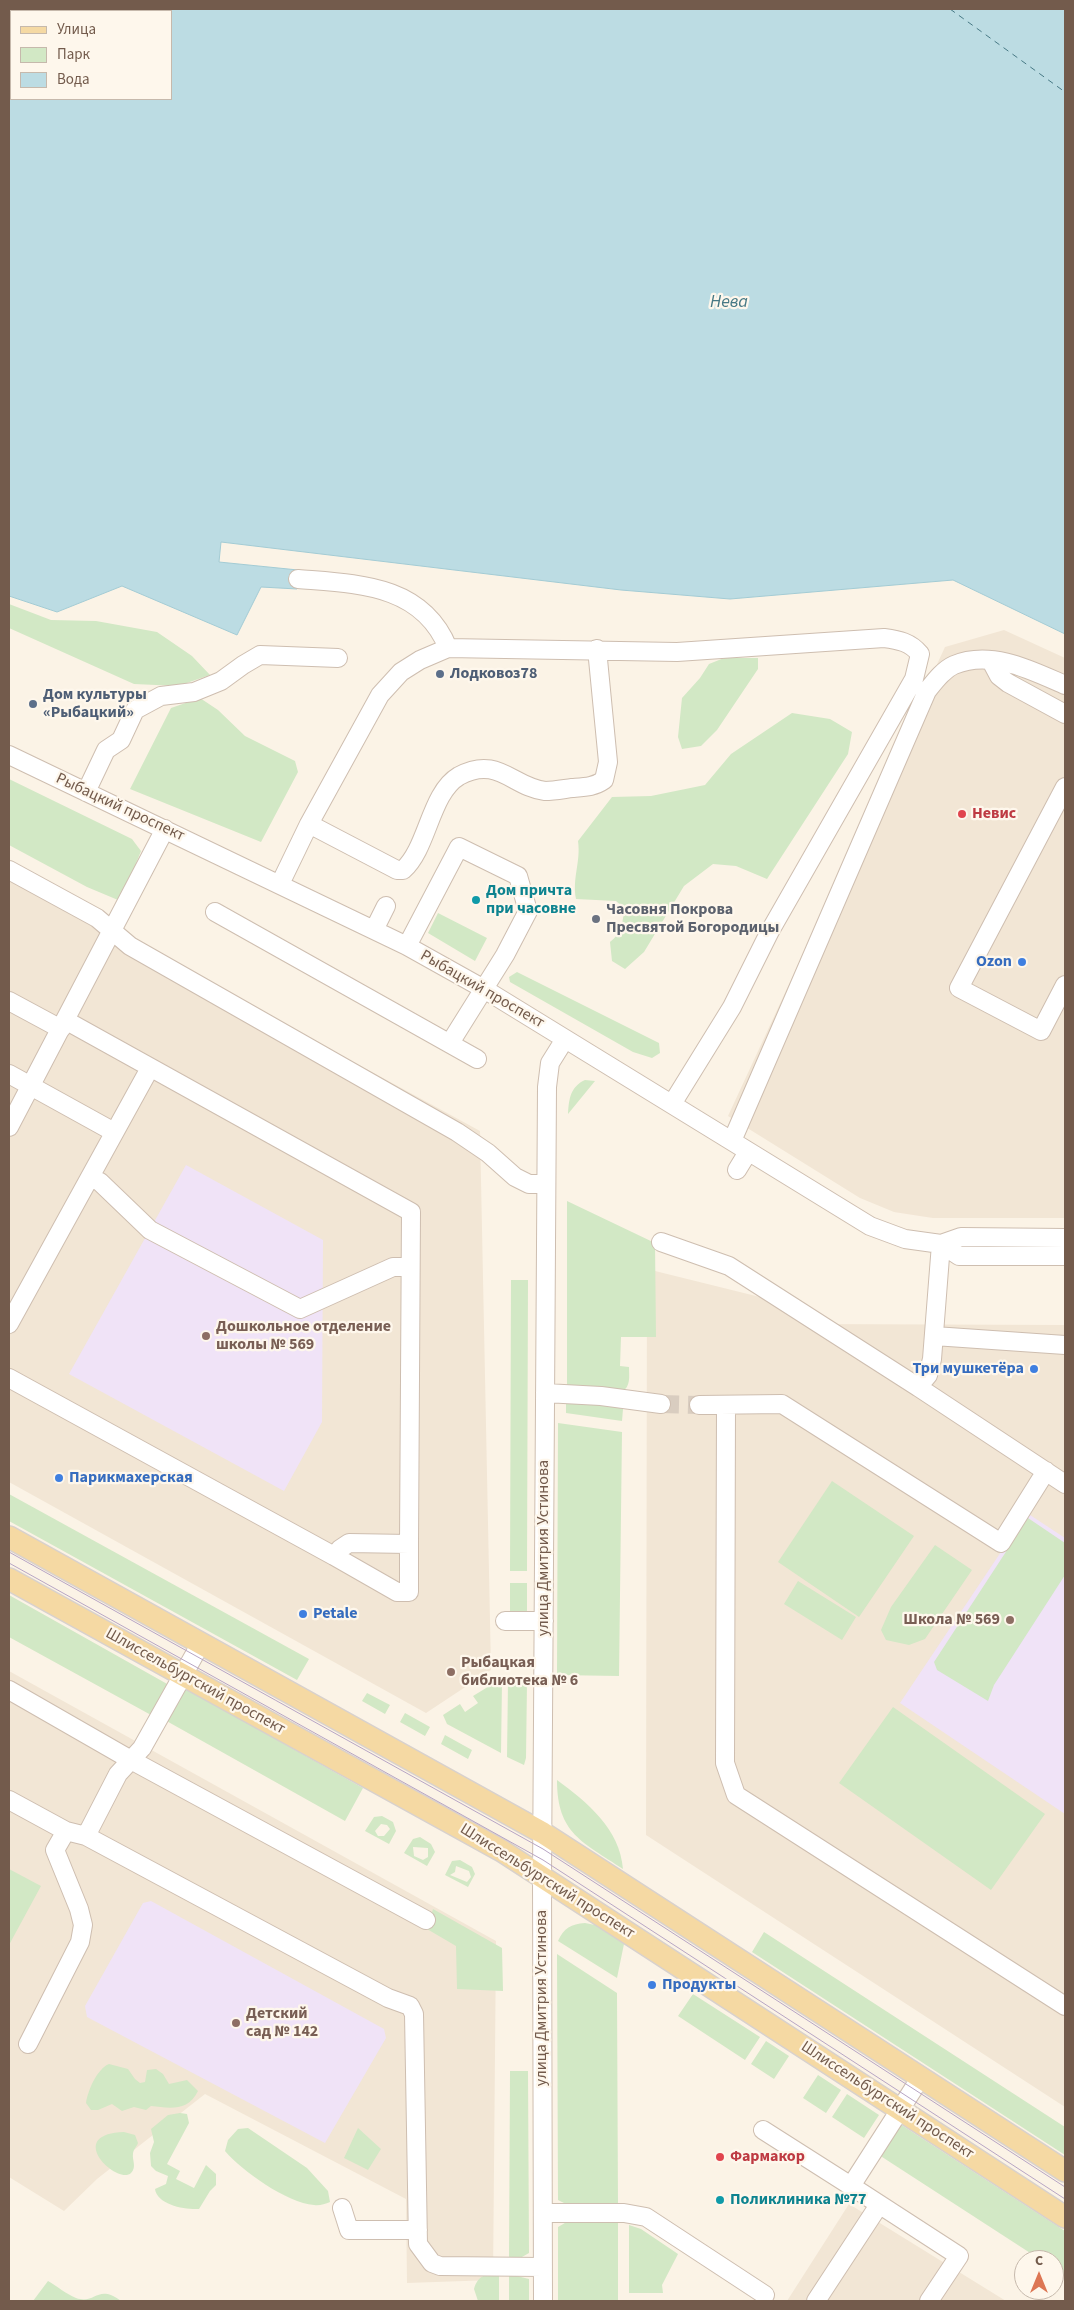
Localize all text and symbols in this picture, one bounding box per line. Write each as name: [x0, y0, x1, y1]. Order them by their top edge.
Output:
legend: [10, 10, 172, 100]
text: Улица: [57, 19, 96, 40]
text: Парк: [57, 44, 90, 65]
text: Вода: [57, 69, 90, 90]
water label: Нева: [710, 292, 748, 314]
place label: Лодковоз78: [450, 664, 537, 684]
marker: Лодковоз78: [434, 668, 446, 680]
place label: Дом культуры «Рыбацкий»: [43, 685, 147, 723]
marker: Дом культуры «Рыбацкий»: [27, 698, 39, 710]
street label: Рыбацкий проспект: [52, 770, 188, 846]
place label: Невис: [972, 804, 1016, 824]
marker: Невис: [956, 808, 968, 820]
place label: Дом причта при часовне: [486, 881, 576, 919]
marker: Дом причта при часовне: [470, 894, 482, 906]
place label: Часовня Покрова Пресвятой Богородицы: [606, 900, 779, 938]
marker: Часовня Покрова Пресвятой Богородицы: [590, 913, 602, 925]
street label: Рыбацкий проспект: [417, 947, 547, 1033]
place label: Ozon: [976, 952, 1012, 972]
marker: Ozon: [1016, 956, 1028, 968]
place label: Дошкольное отделение школы № 569: [216, 1317, 391, 1355]
marker: Дошкольное отделение школы № 569: [200, 1330, 212, 1342]
place label: Три мушкетёра: [913, 1359, 1024, 1379]
marker: Три мушкетёра: [1028, 1363, 1040, 1375]
street label: улица Дмитрия Устинова: [534, 1460, 554, 1636]
place label: Парикмахерская: [69, 1468, 193, 1488]
marker: Парикмахерская: [53, 1472, 65, 1484]
place label: Petale: [313, 1604, 357, 1624]
marker: Petale: [297, 1608, 309, 1620]
place label: Школа № 569: [903, 1610, 1000, 1630]
marker: Школа № 569: [1004, 1614, 1016, 1626]
street label: Шлиссельбургский проспект: [102, 1624, 288, 1740]
place label: Рыбацкая библиотека № 6: [461, 1653, 578, 1691]
marker: Рыбацкая библиотека № 6: [445, 1666, 457, 1678]
street label: Шлиссельбургский проспект: [456, 1820, 638, 1944]
street label: улица Дмитрия Устинова: [532, 1910, 552, 2086]
place label: Продукты: [662, 1975, 736, 1995]
marker: Продукты: [646, 1979, 658, 1991]
place label: Детский сад № 142: [246, 2004, 318, 2042]
marker: Детский сад № 142: [230, 2017, 242, 2029]
street label: Шлиссельбургский проспект: [797, 2038, 977, 2164]
place label: Фармакор: [730, 2147, 805, 2167]
marker: Фармакор: [714, 2151, 726, 2163]
place label: Поликлиника №77: [730, 2190, 866, 2210]
marker: Поликлиника №77: [714, 2194, 726, 2206]
north arrow: [1014, 2250, 1064, 2300]
text: С: [1035, 2251, 1043, 2271]

